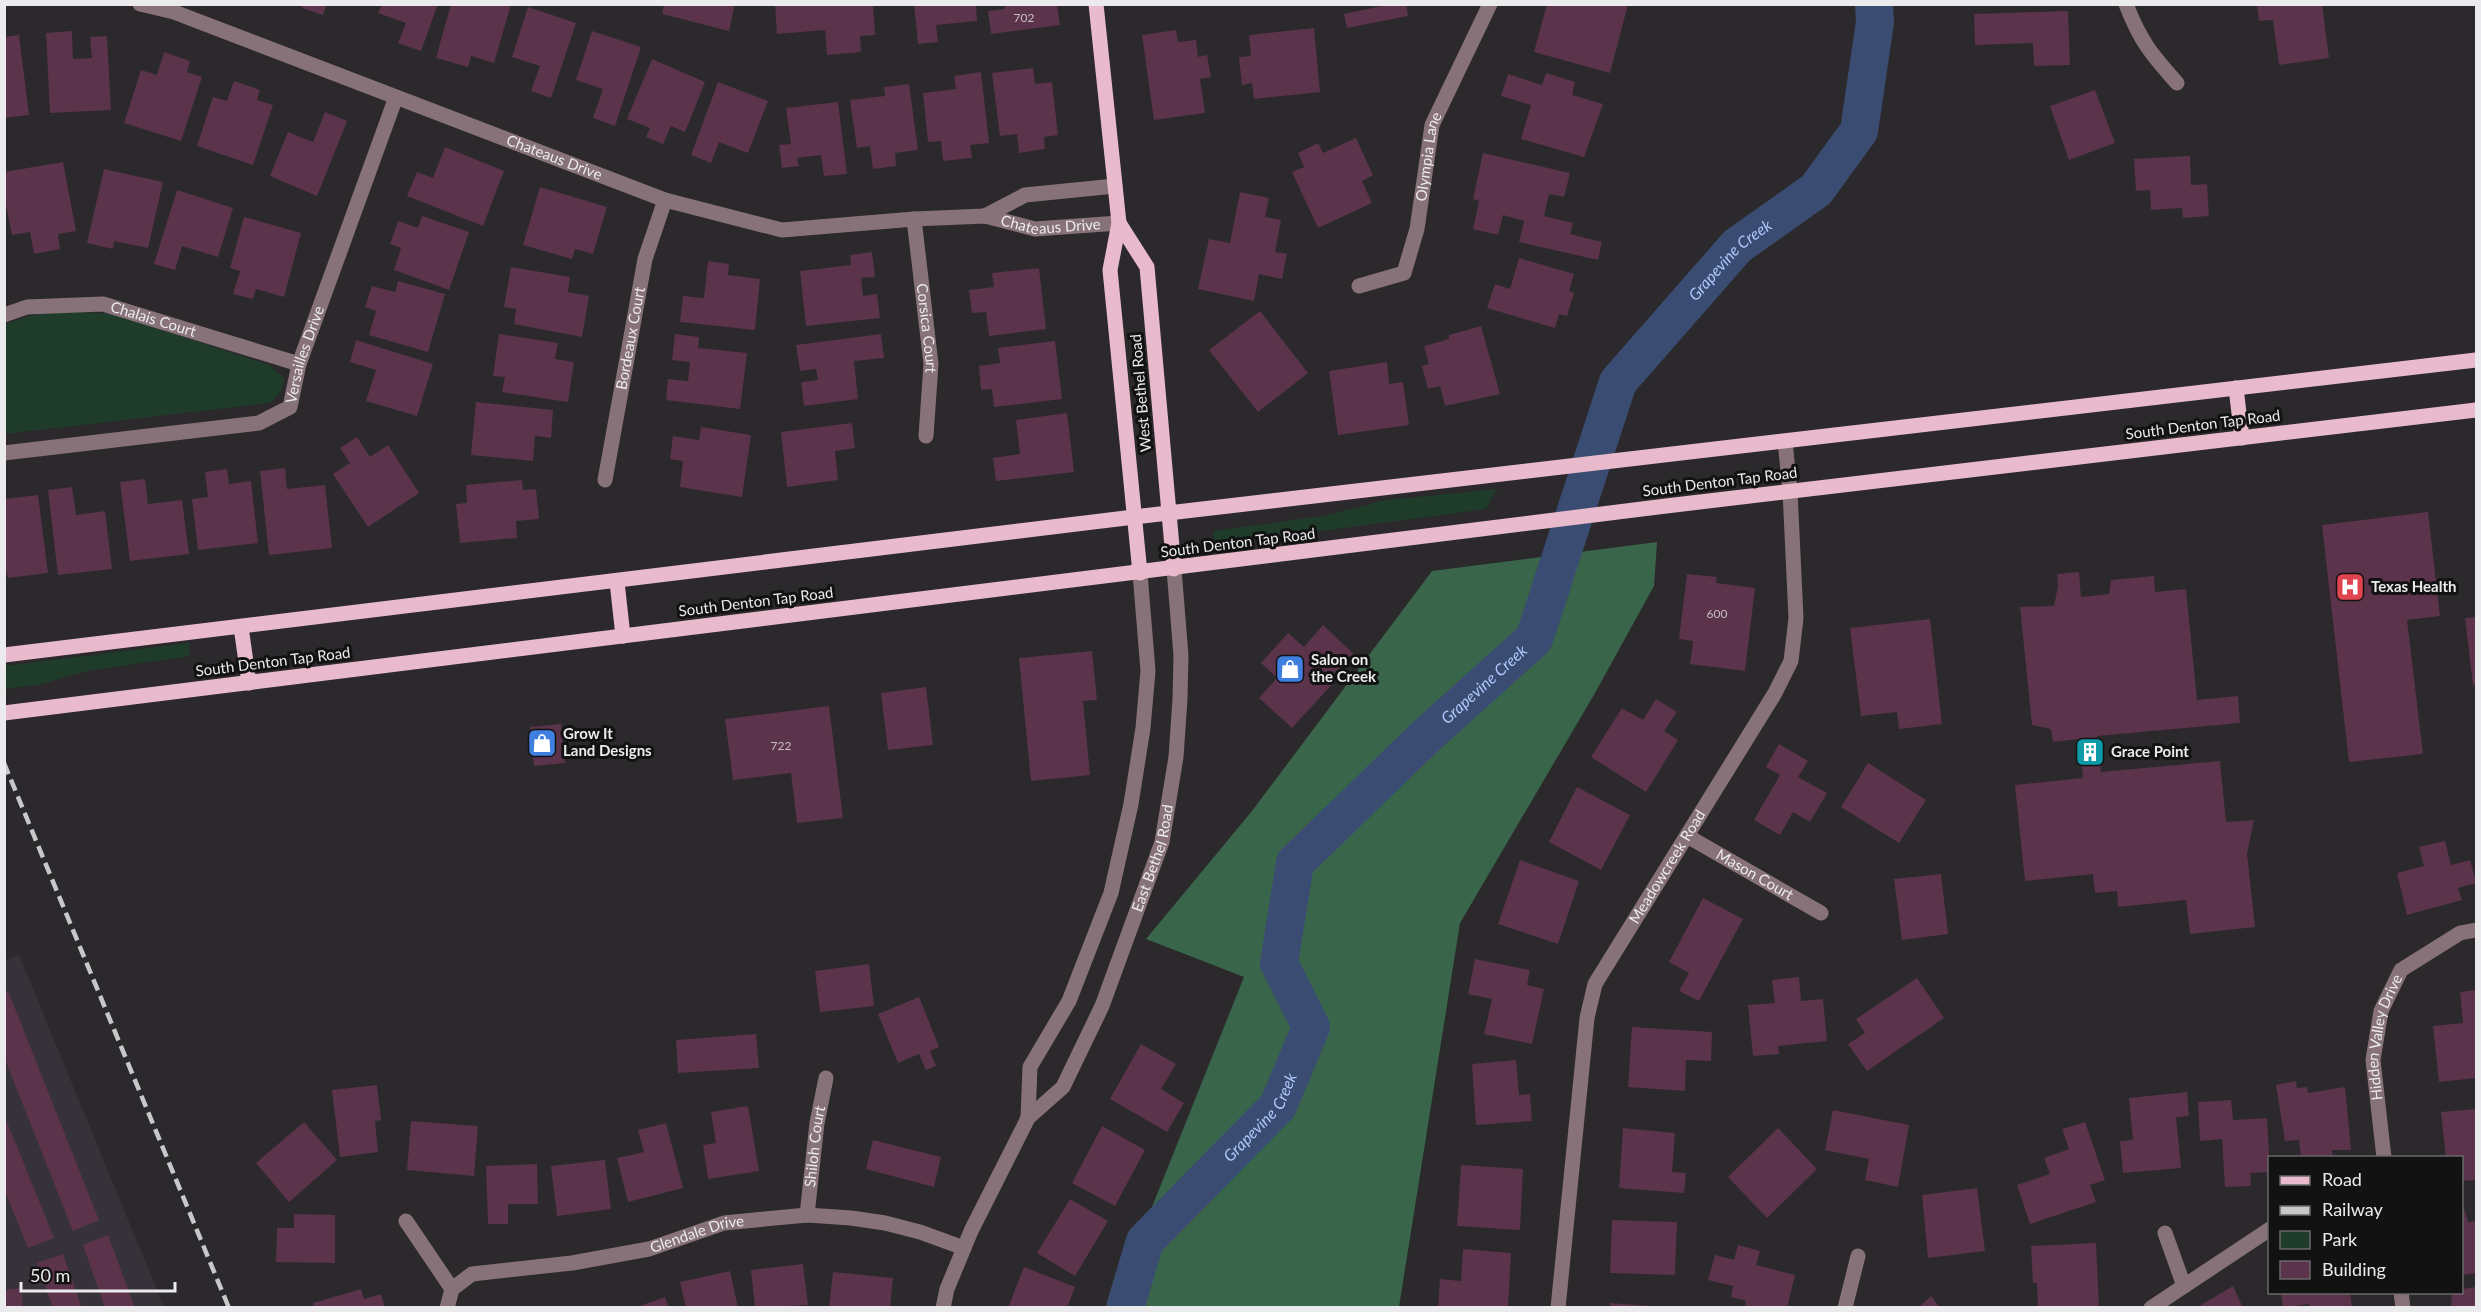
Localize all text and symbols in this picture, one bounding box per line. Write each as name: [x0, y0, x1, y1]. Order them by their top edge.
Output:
house number: 702: [1014, 10, 1034, 25]
street label: Olympia Lane: [1411, 109, 1445, 202]
street label: Chateaus Drive: [504, 130, 605, 183]
street label: Chateaus Drive: [999, 210, 1101, 238]
water label: Grapevine Creek: [1684, 214, 1775, 304]
street label: Corsica Court: [914, 282, 941, 374]
street label: Bordeaux Court: [612, 285, 648, 391]
street label: Chalais Court: [109, 297, 199, 340]
street label: Versailles Drive: [281, 303, 327, 405]
street label: West Bethel Road: [1126, 333, 1154, 453]
street label: South Denton Tap Road: [2124, 406, 2281, 442]
street label: South Denton Tap Road: [1641, 463, 1798, 499]
street label: South Denton Tap Road: [1159, 524, 1316, 560]
hospital icon: Texas Health: [2334, 571, 2366, 603]
place label: Texas Health: [2371, 577, 2456, 595]
street label: South Denton Tap Road: [677, 583, 834, 619]
house number: 600: [1707, 606, 1727, 621]
water label: Grapevine Creek: [1437, 640, 1531, 727]
street label: South Denton Tap Road: [194, 643, 351, 679]
place label: Salon on the Creek: [1311, 650, 1377, 685]
shop icon: Salon on the Creek: [1274, 653, 1306, 685]
place label: Grow It Land Designs: [563, 724, 652, 759]
shop icon: Grow It Land Designs: [526, 727, 558, 759]
building icon: Grace Point: [2074, 736, 2106, 768]
house number: 722: [771, 738, 791, 753]
place label: Grace Point: [2111, 742, 2189, 760]
street label: East Bethel Road: [1127, 803, 1176, 914]
street label: Meadowcreek Road: [1625, 806, 1709, 927]
street label: Mason Court: [1713, 845, 1797, 904]
street label: Hidden Valley Drive: [2363, 971, 2406, 1101]
water label: Grapevine Creek: [1219, 1069, 1300, 1165]
street label: Shiloh Court: [800, 1103, 828, 1188]
legend: [2268, 1156, 2463, 1294]
text: Road: [2322, 1168, 2362, 1190]
text: Railway: [2322, 1198, 2383, 1220]
street label: Glendale Drive: [647, 1211, 745, 1256]
text: Park: [2322, 1228, 2358, 1250]
scale bar: [21, 1255, 176, 1293]
text: Building: [2322, 1258, 2386, 1280]
text: 50 m: [30, 1264, 70, 1286]

